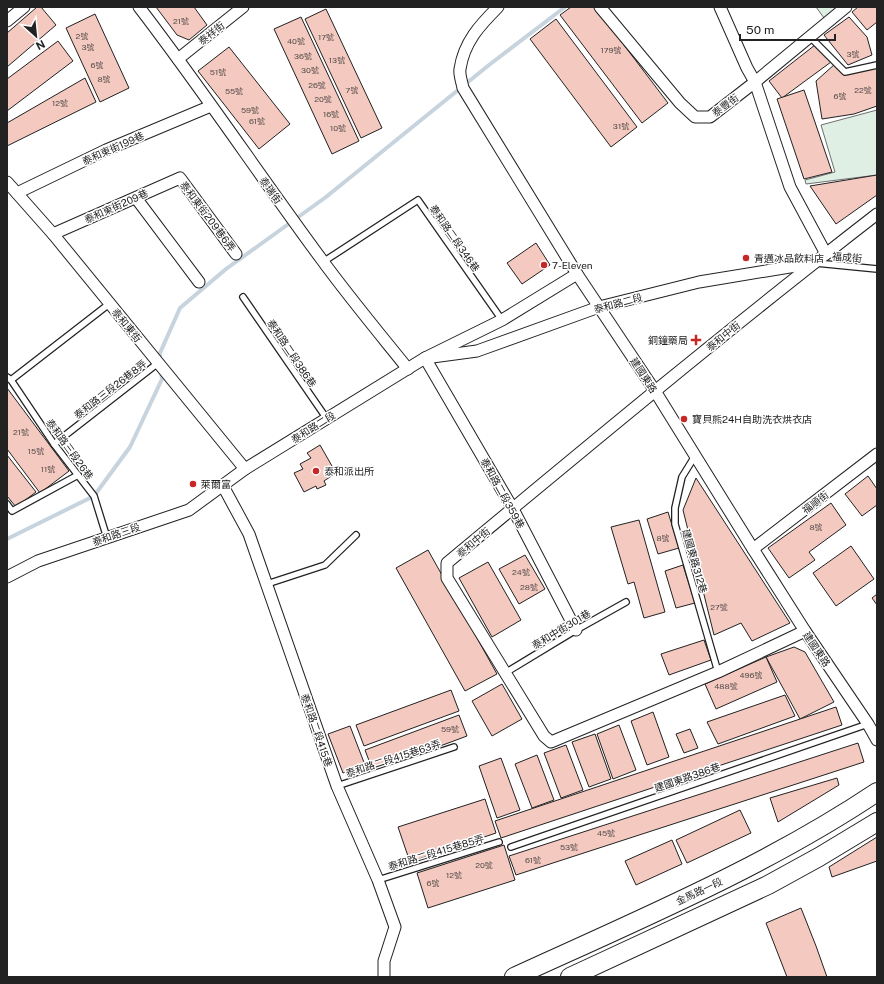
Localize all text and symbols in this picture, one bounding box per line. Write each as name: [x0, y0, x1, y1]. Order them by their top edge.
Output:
north arrow: [16, 16, 56, 56]
house number: 21號: [173, 16, 189, 26]
scale bar: [740, 16, 835, 42]
street label: 泰祥街: [195, 19, 227, 47]
text: 50 m: [746, 23, 774, 37]
house number: 2號: [76, 31, 88, 41]
house number: 17號: [318, 32, 334, 42]
house number: 40號: [287, 36, 305, 46]
text: N: [34, 38, 47, 52]
house number: 3號: [81, 42, 95, 52]
house number: 179號: [601, 45, 621, 55]
house number: 3號: [846, 49, 860, 59]
house number: 36號: [294, 51, 312, 61]
house number: 13號: [329, 55, 345, 65]
house number: 6號: [91, 60, 103, 70]
house number: 30號: [301, 65, 319, 75]
house number: 51號: [210, 67, 226, 77]
house number: 8號: [97, 74, 111, 84]
house number: 26號: [308, 80, 326, 90]
house number: 7號: [346, 85, 358, 95]
house number: 22號: [854, 85, 872, 95]
house number: 55號: [225, 86, 243, 96]
street label: 泰豐街: [709, 91, 741, 119]
house number: 6號: [834, 91, 846, 101]
house number: 20號: [314, 94, 332, 104]
house number: 12號: [52, 98, 68, 108]
house number: 59號: [241, 105, 259, 115]
house number: 16號: [323, 109, 339, 119]
house number: 61號: [249, 116, 265, 126]
house number: 31號: [613, 121, 629, 131]
house number: 10號: [330, 123, 346, 133]
street label: 泰和東街199巷: [80, 129, 146, 167]
street label: 泰瑞街: [257, 174, 285, 206]
street label: 泰和東街209巷6弄: [178, 179, 238, 253]
street label: 泰和東街209巷: [82, 187, 150, 225]
street label: 泰和路二段346巷: [427, 202, 483, 274]
street label: 福成街: [832, 250, 862, 264]
place label: 青邁冰品飲料店: [754, 252, 824, 264]
marker: 青邁冰品飲料店: [741, 253, 751, 263]
place label: 7-Eleven: [552, 259, 593, 271]
marker: 7-Eleven: [539, 260, 549, 270]
street label: 泰和路二段: [592, 291, 644, 315]
street label: 泰和東街: [110, 306, 144, 344]
street label: 泰和路二段386巷: [265, 317, 319, 389]
street label: 泰和中街: [704, 319, 742, 353]
place label: 銅鐘藥局: [648, 334, 688, 346]
marker: 銅鐘藥局: [691, 335, 701, 345]
street label: 建國東路: [628, 355, 660, 395]
street label: 泰和路三段26巷8弄: [71, 357, 149, 421]
street label: 泰和路二段: [289, 409, 337, 445]
place label: 寶貝熊24H自助洗衣烘衣店: [692, 413, 812, 425]
marker: 寶貝熊24H自助洗衣烘衣店: [679, 414, 689, 424]
street label: 泰和路三段26巷: [44, 416, 96, 482]
house number: 21號: [13, 427, 29, 437]
house number: 15號: [28, 446, 44, 456]
street label: 泰和路二段359巷: [479, 456, 527, 530]
house number: 11號: [41, 464, 55, 474]
place label: 泰和派出所: [324, 465, 374, 477]
marker: 泰和派出所: [311, 466, 321, 476]
place label: 萊爾富: [201, 478, 231, 490]
marker: 萊爾富: [188, 479, 198, 489]
street label: 福順街: [799, 488, 831, 516]
street label: 泰和路三段: [90, 520, 142, 548]
house number: 8號: [809, 522, 823, 532]
street label: 泰和中街: [454, 525, 492, 559]
street label: 建國東路312巷: [680, 527, 710, 595]
house number: 8號: [656, 533, 670, 543]
house number: 24號: [512, 567, 530, 577]
house number: 28號: [520, 582, 538, 592]
house number: 27號: [710, 602, 728, 612]
street label: 泰和中街301巷: [529, 607, 593, 651]
street label: 建國東路: [801, 629, 833, 669]
house number: 496號: [740, 670, 762, 680]
house number: 488號: [714, 681, 738, 691]
street label: 泰和路二段415巷: [299, 692, 335, 768]
house number: 59號: [441, 724, 459, 734]
street label: 泰和路二段415巷63弄: [344, 737, 442, 779]
street label: 建國東路386巷: [652, 760, 722, 794]
house number: 45號: [597, 828, 615, 838]
street label: 泰和路二段415巷85弄: [387, 832, 485, 872]
house number: 53號: [560, 842, 578, 852]
house number: 61號: [525, 855, 541, 865]
house number: 20號: [475, 860, 493, 870]
house number: 12號: [446, 870, 462, 880]
street label: 金馬路一段: [674, 875, 724, 907]
house number: 6號: [427, 878, 439, 888]

